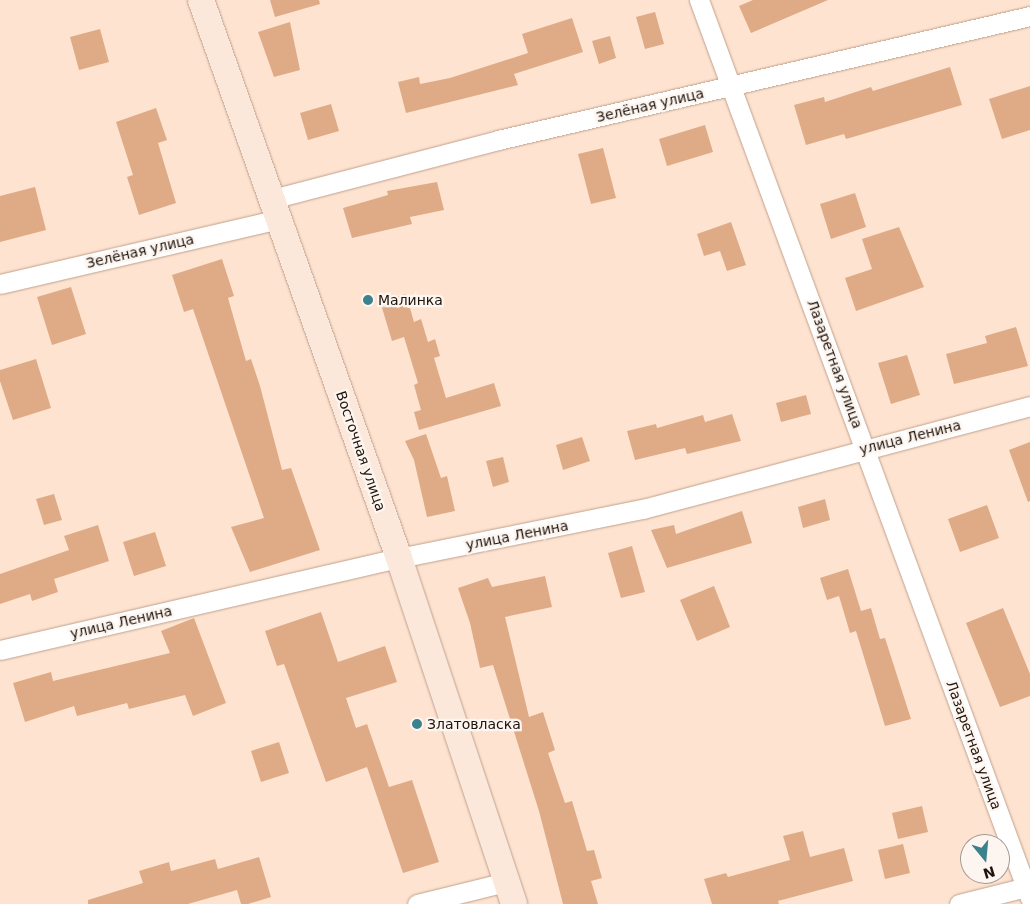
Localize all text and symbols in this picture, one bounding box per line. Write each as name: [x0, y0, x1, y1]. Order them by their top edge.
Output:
street label: Зелёная улица: [594, 84, 706, 126]
street label: Зелёная улица: [84, 230, 196, 272]
place label: Малинка: [378, 292, 443, 308]
marker: Малинка: [362, 294, 374, 306]
street label: Лазаретная улица: [804, 297, 866, 431]
street label: Восточная улица: [333, 389, 389, 513]
street label: улица Ленина: [858, 416, 962, 458]
street label: улица Ленина: [464, 517, 570, 553]
street label: улица Ленина: [68, 602, 174, 642]
street label: Лазаретная улица: [943, 678, 1005, 812]
place label: Златовласка: [427, 716, 521, 732]
marker: Златовласка: [411, 718, 423, 730]
north arrow: [960, 834, 1010, 884]
text: N: [981, 863, 997, 882]

